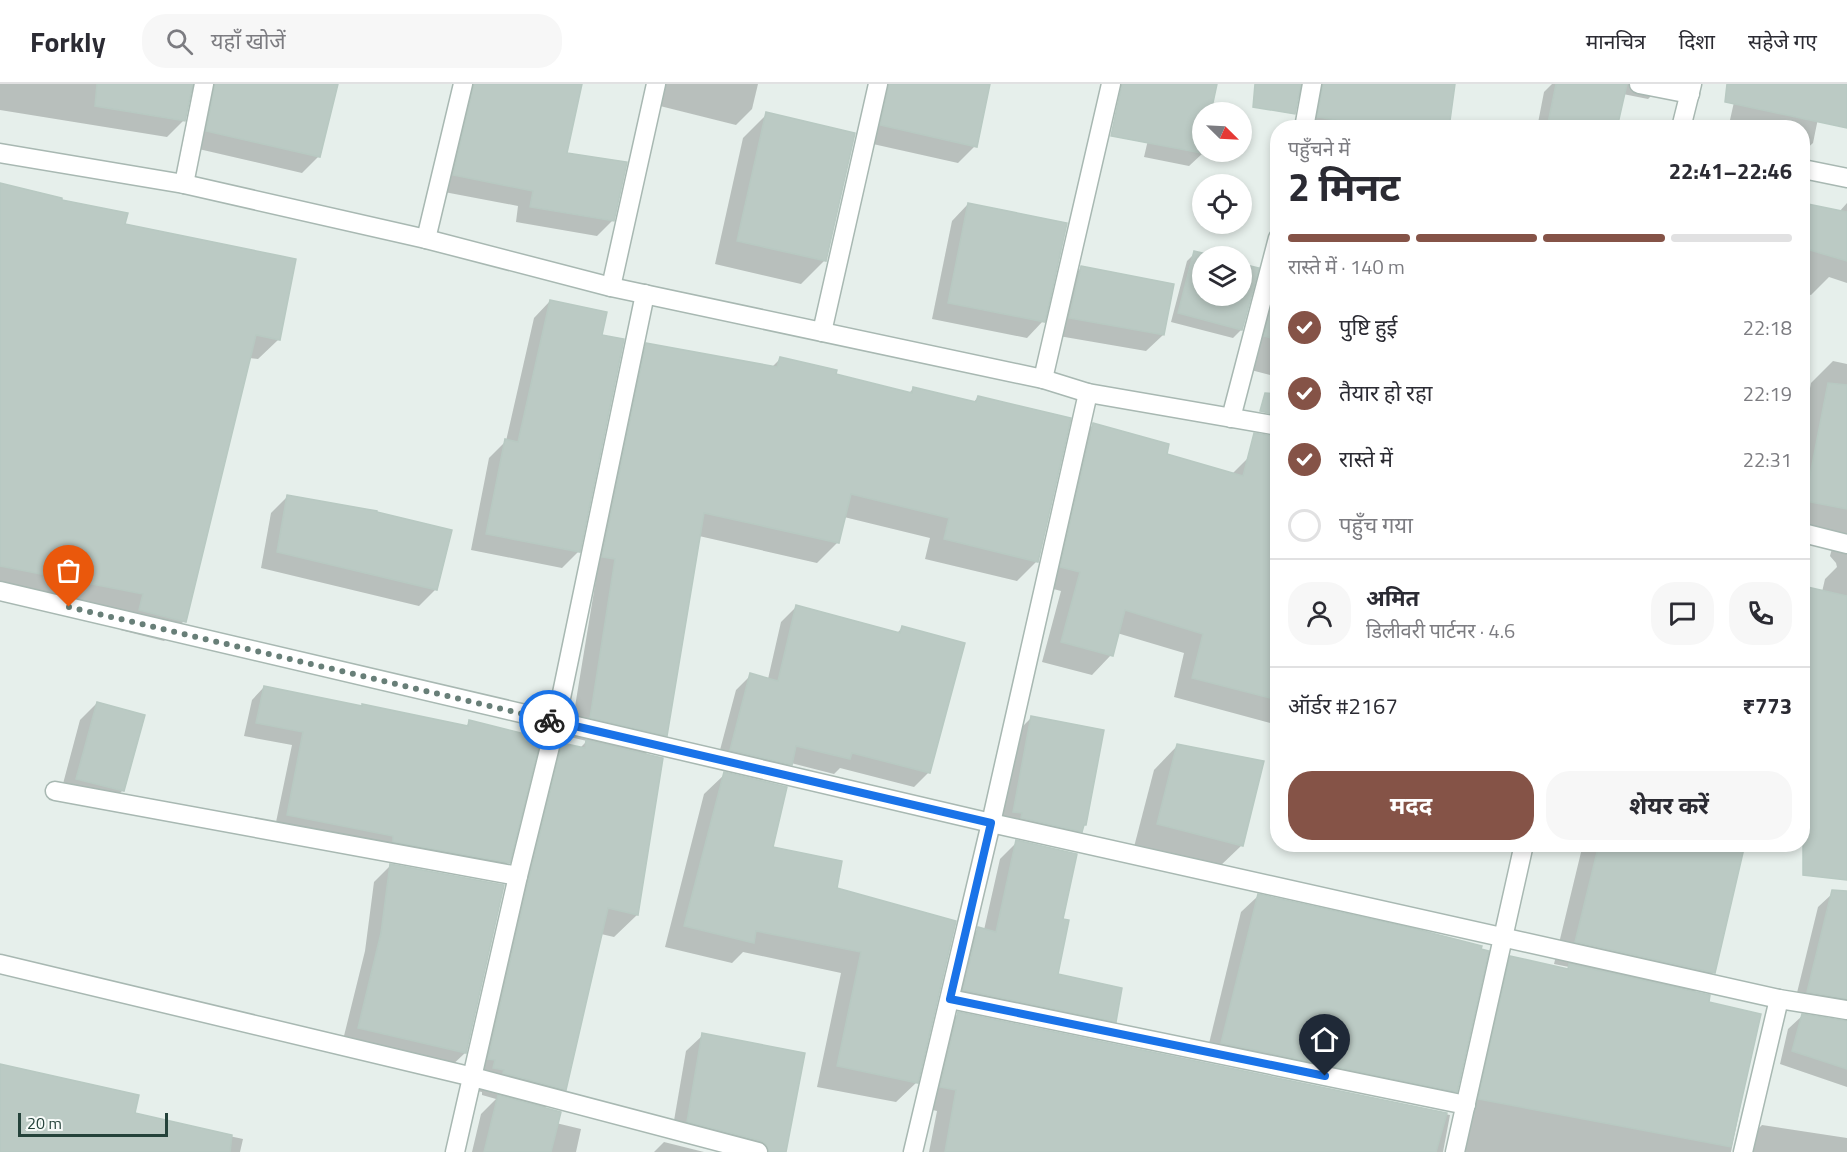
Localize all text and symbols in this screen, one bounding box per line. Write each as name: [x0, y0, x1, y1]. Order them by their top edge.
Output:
search box: [142, 14, 562, 68]
text: Forkly: [30, 20, 106, 63]
text: यहाँ खोजें: [211, 24, 286, 58]
icon: search: [163, 25, 196, 58]
text: मानचित्र: [1586, 25, 1646, 57]
text: दिशा: [1679, 25, 1715, 57]
text: सहेजे गए: [1748, 25, 1817, 57]
north arrow: [1192, 102, 1252, 162]
map controls: [1192, 102, 1252, 306]
text: पहुँचने में: [1288, 133, 1350, 164]
text: 22:41–22:46: [1669, 154, 1792, 188]
text: 2 मिनट: [1288, 157, 1400, 216]
button: locate: [1192, 174, 1252, 234]
button: layers: [1192, 246, 1252, 306]
text: रास्ते में · 140 m: [1288, 251, 1405, 282]
text: पुष्टि हुई: [1339, 310, 1397, 344]
icon: check: [1288, 311, 1321, 344]
text: 22:18: [1743, 312, 1792, 343]
text: तैयार हो रहा: [1339, 376, 1432, 410]
icon: check: [1288, 377, 1321, 410]
text: 22:19: [1743, 378, 1792, 409]
text: रास्ते में: [1339, 442, 1393, 476]
icon: check: [1288, 443, 1321, 476]
text: 22:31: [1743, 444, 1792, 475]
text: पहुँच गया: [1339, 508, 1413, 542]
pin: [43, 545, 94, 607]
icon: bag: [52, 554, 85, 587]
text: अमित: [1366, 581, 1419, 615]
button: person: [1288, 582, 1351, 645]
button: chat: [1651, 582, 1714, 645]
button: phone: [1729, 582, 1792, 645]
text: डिलीवरी पार्टनर · 4.6: [1366, 615, 1515, 646]
text: ऑर्डर #2167: [1288, 689, 1398, 723]
text: ₹773: [1742, 689, 1792, 723]
courier: [519, 690, 579, 750]
icon: bike: [533, 704, 566, 737]
button: मदद: [1288, 771, 1534, 840]
button: शेयर करें: [1546, 771, 1792, 840]
pin: [1299, 1014, 1350, 1076]
icon: home: [1308, 1023, 1341, 1056]
scale bar: [18, 1110, 168, 1138]
text: 20 m: [27, 1111, 62, 1135]

